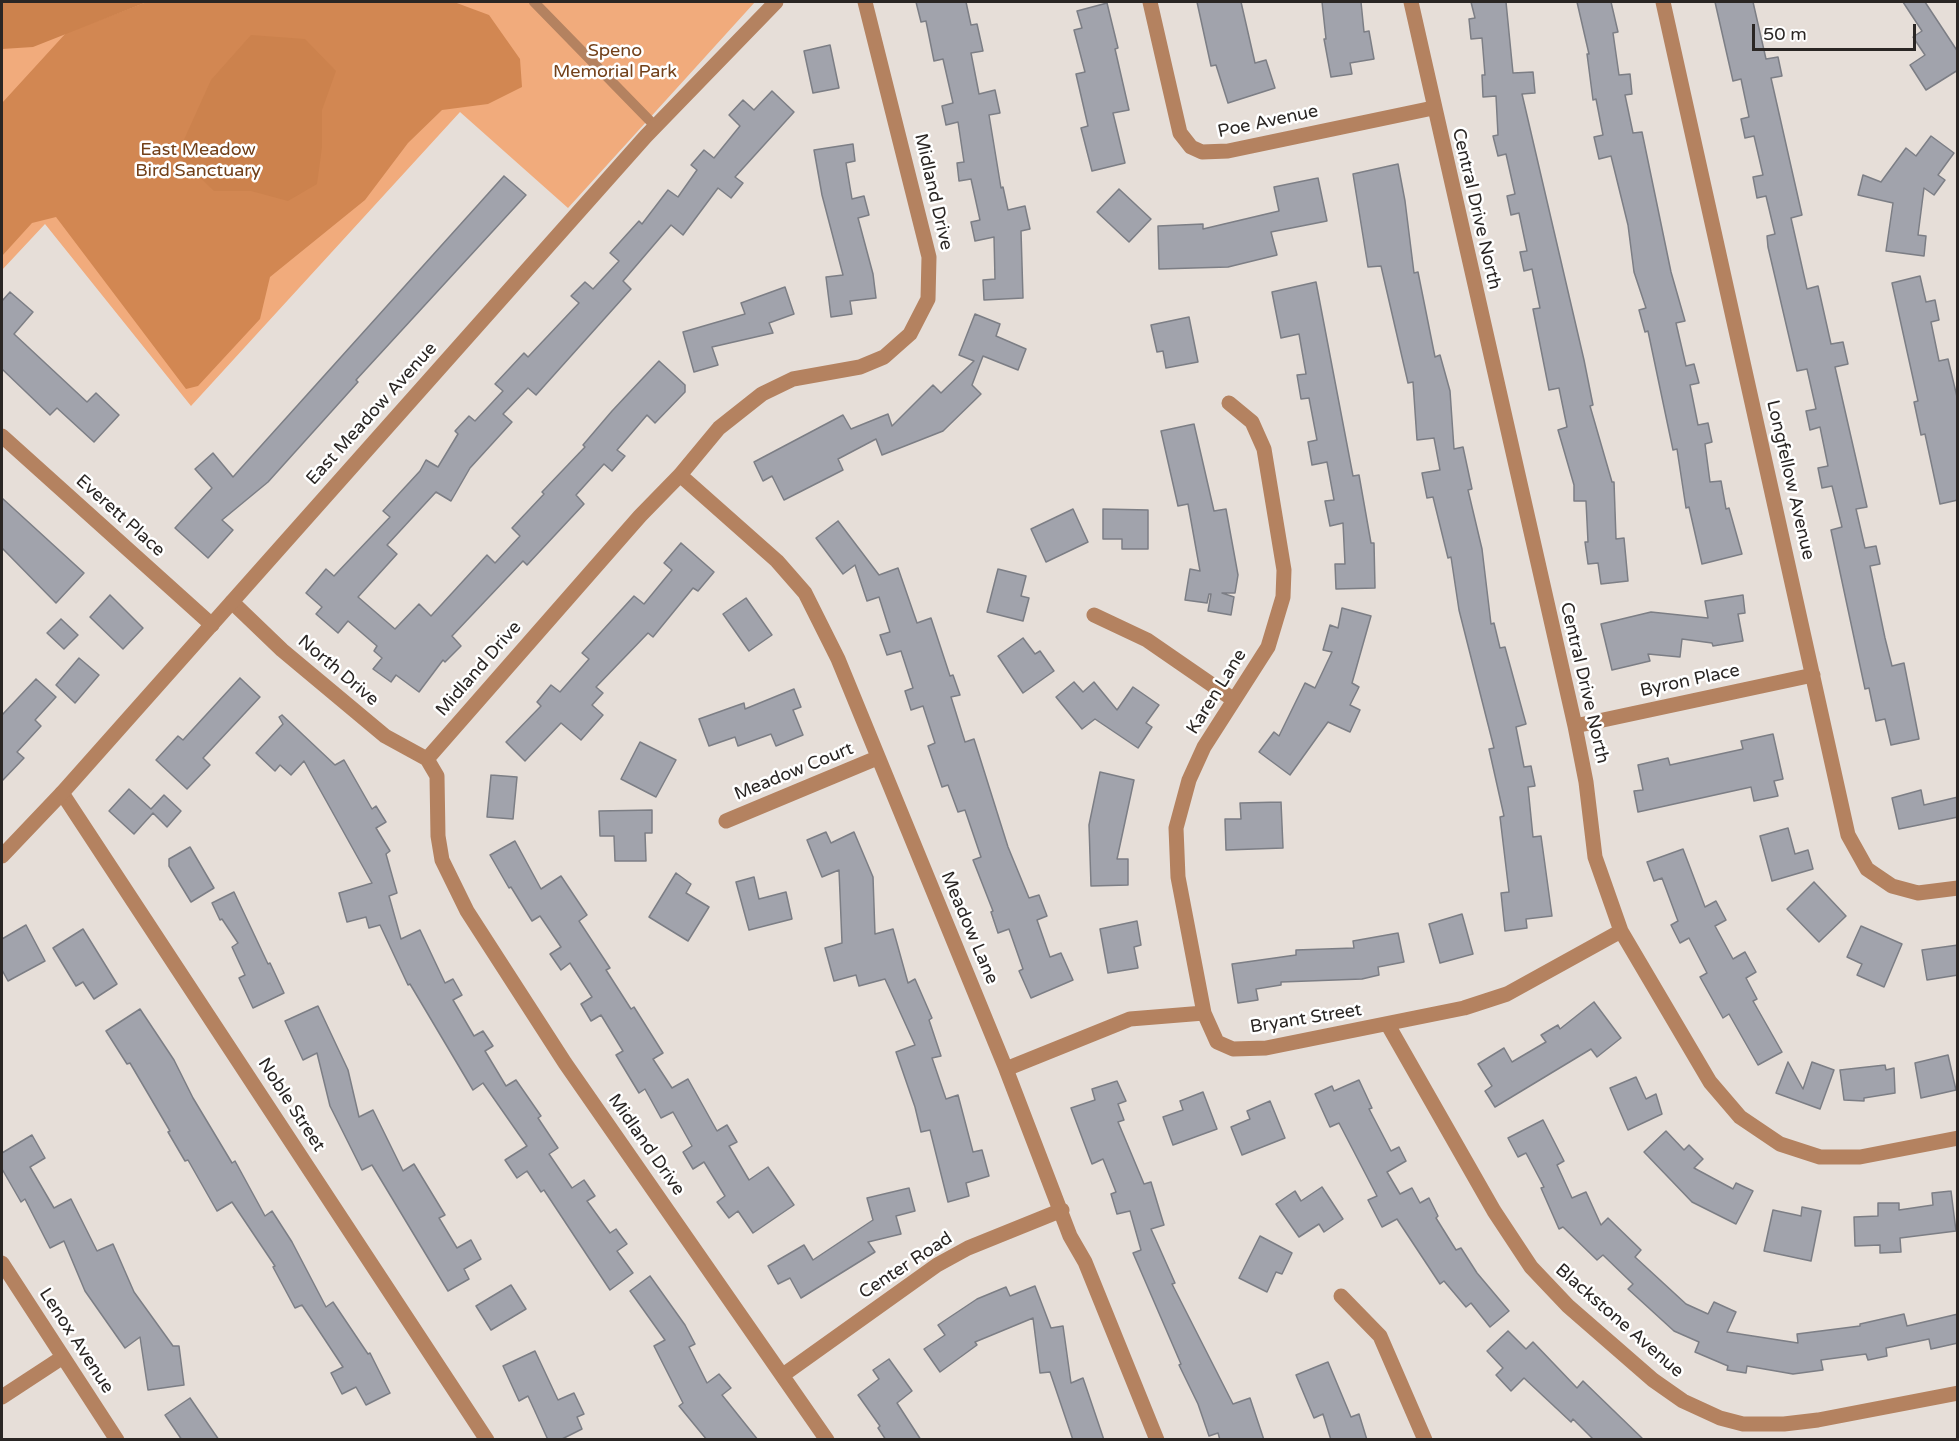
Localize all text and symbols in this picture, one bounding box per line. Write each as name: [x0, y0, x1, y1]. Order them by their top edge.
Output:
scale bar: [1755, 12, 1918, 50]
text: 50 m: [1763, 23, 1807, 45]
park label: Speno Memorial Park: [553, 40, 677, 82]
street label: Poe Avenue: [1216, 101, 1320, 143]
street label: Central Drive North: [1447, 126, 1505, 292]
street label: Midland Drive: [909, 132, 957, 252]
park label: East Meadow Bird Sanctuary: [135, 139, 261, 182]
street label: East Meadow Avenue: [302, 338, 442, 490]
street label: Longfellow Avenue: [1761, 398, 1819, 562]
street label: Everett Place: [71, 470, 169, 562]
street label: Central Drive North: [1555, 600, 1613, 766]
street label: Midland Drive: [432, 617, 526, 721]
street label: North Drive: [293, 631, 383, 711]
street label: Karen Lane: [1182, 645, 1252, 739]
street label: Byron Place: [1638, 660, 1742, 702]
street label: Meadow Court: [731, 738, 857, 806]
street label: Meadow Lane: [936, 868, 1002, 988]
street label: Bryant Street: [1249, 1000, 1363, 1038]
street label: Noble Street: [253, 1054, 329, 1156]
street label: Midland Drive: [603, 1090, 689, 1200]
street label: Center Road: [855, 1228, 957, 1304]
street label: Blackstone Avenue: [1550, 1259, 1688, 1383]
street label: Lenox Avenue: [34, 1284, 118, 1398]

